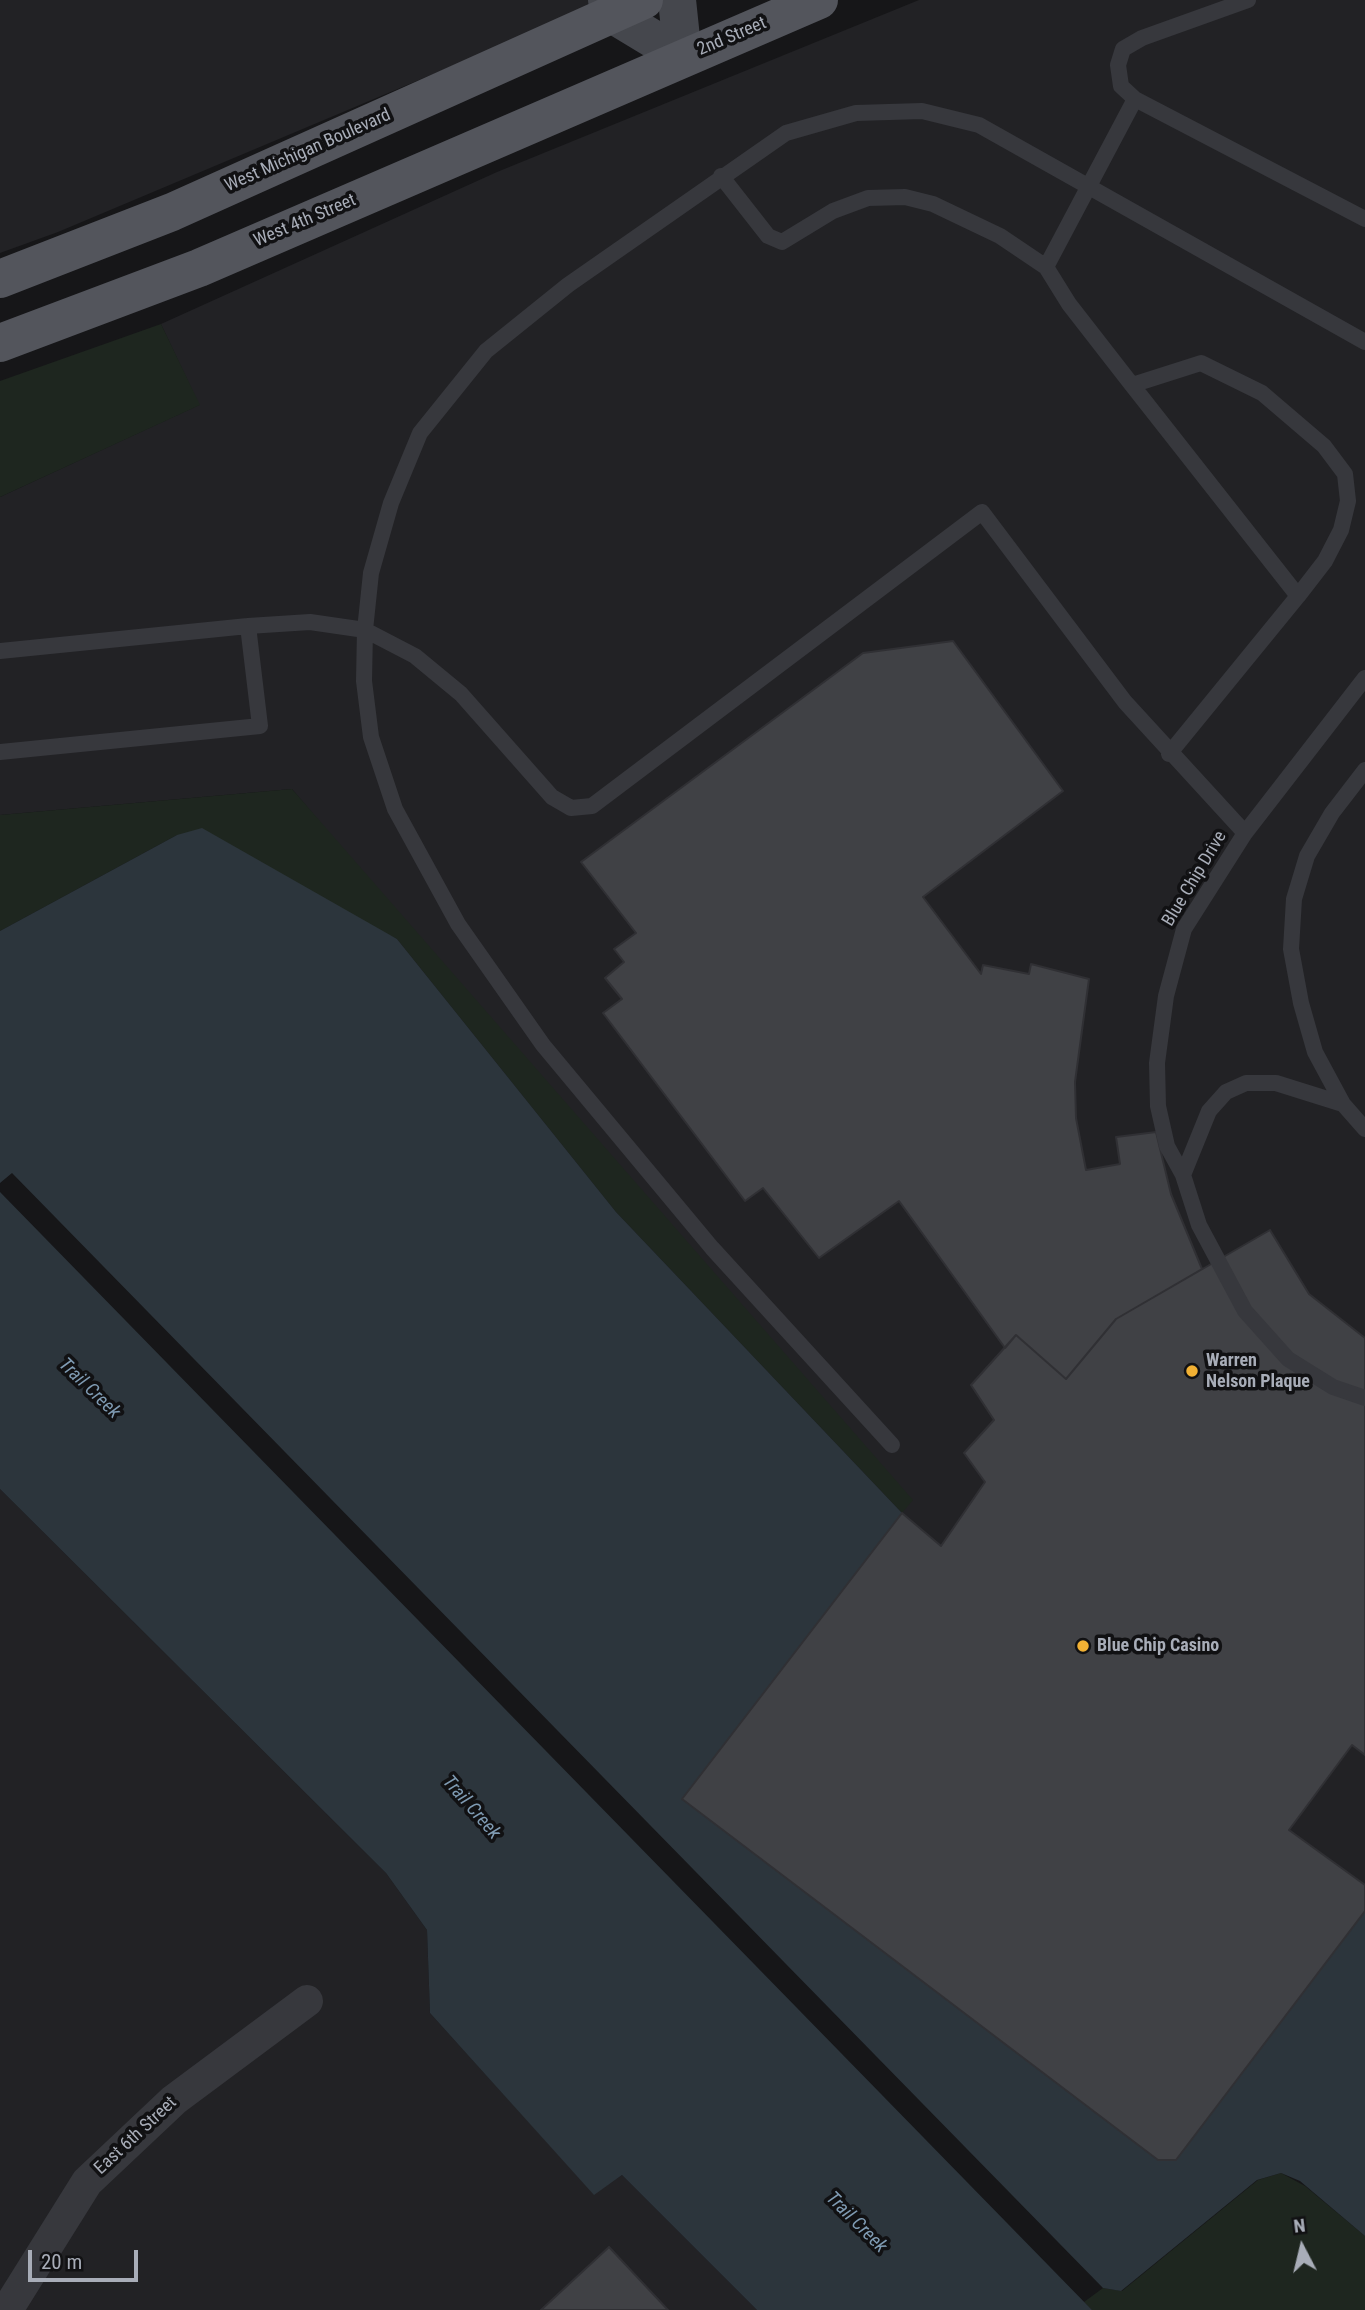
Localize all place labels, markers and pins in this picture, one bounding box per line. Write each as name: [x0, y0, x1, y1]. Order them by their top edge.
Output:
place label: Warren Nelson Plaque: [1206, 1350, 1310, 1392]
marker: Warren Nelson Plaque: [1184, 1363, 1200, 1379]
place label: Blue Chip Casino: [1097, 1635, 1219, 1657]
marker: Blue Chip Casino: [1075, 1638, 1091, 1654]

